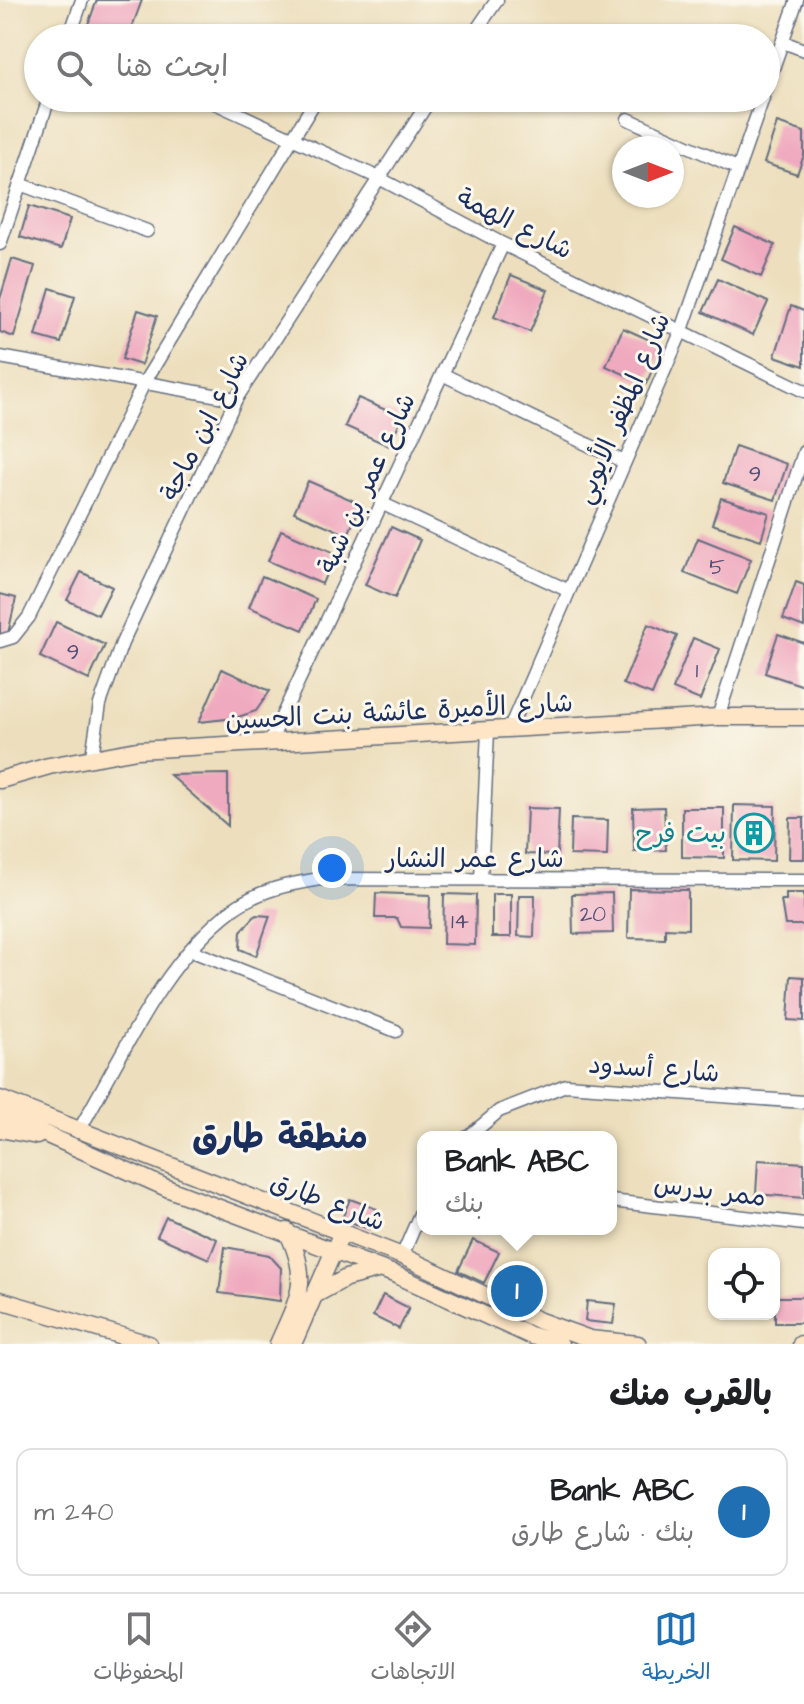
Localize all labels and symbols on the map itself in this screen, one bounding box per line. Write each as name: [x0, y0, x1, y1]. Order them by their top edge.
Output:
north arrow: [612, 136, 684, 208]
street label: شارع الهمة: [451, 179, 579, 268]
street label: شارع المظفر الأيوبي: [566, 307, 683, 511]
street label: شارع ابن ماجة: [152, 346, 258, 507]
street label: شارع عمر بن شبة: [309, 387, 424, 579]
house number: 9: [749, 459, 761, 490]
house number: 5: [709, 552, 725, 583]
house number: 9: [67, 637, 79, 668]
house number: 1: [696, 655, 699, 686]
street label: شارع الأميرة عائشة بنت الحسين: [224, 684, 574, 739]
building icon: بيت فرح: [733, 812, 775, 854]
place label: بيت فرح: [635, 816, 726, 852]
street label: شارع عمر النشار: [384, 841, 564, 877]
your location: [312, 848, 352, 888]
house number: 20: [580, 899, 606, 930]
house number: 14: [451, 906, 469, 937]
street label: شارع أسدود: [587, 1046, 721, 1092]
district label: منطقة طارق: [192, 1114, 368, 1162]
street label: شارع طارق: [265, 1164, 390, 1240]
street label: ممر بدرس: [652, 1166, 768, 1216]
pin: 1: [491, 1261, 543, 1321]

